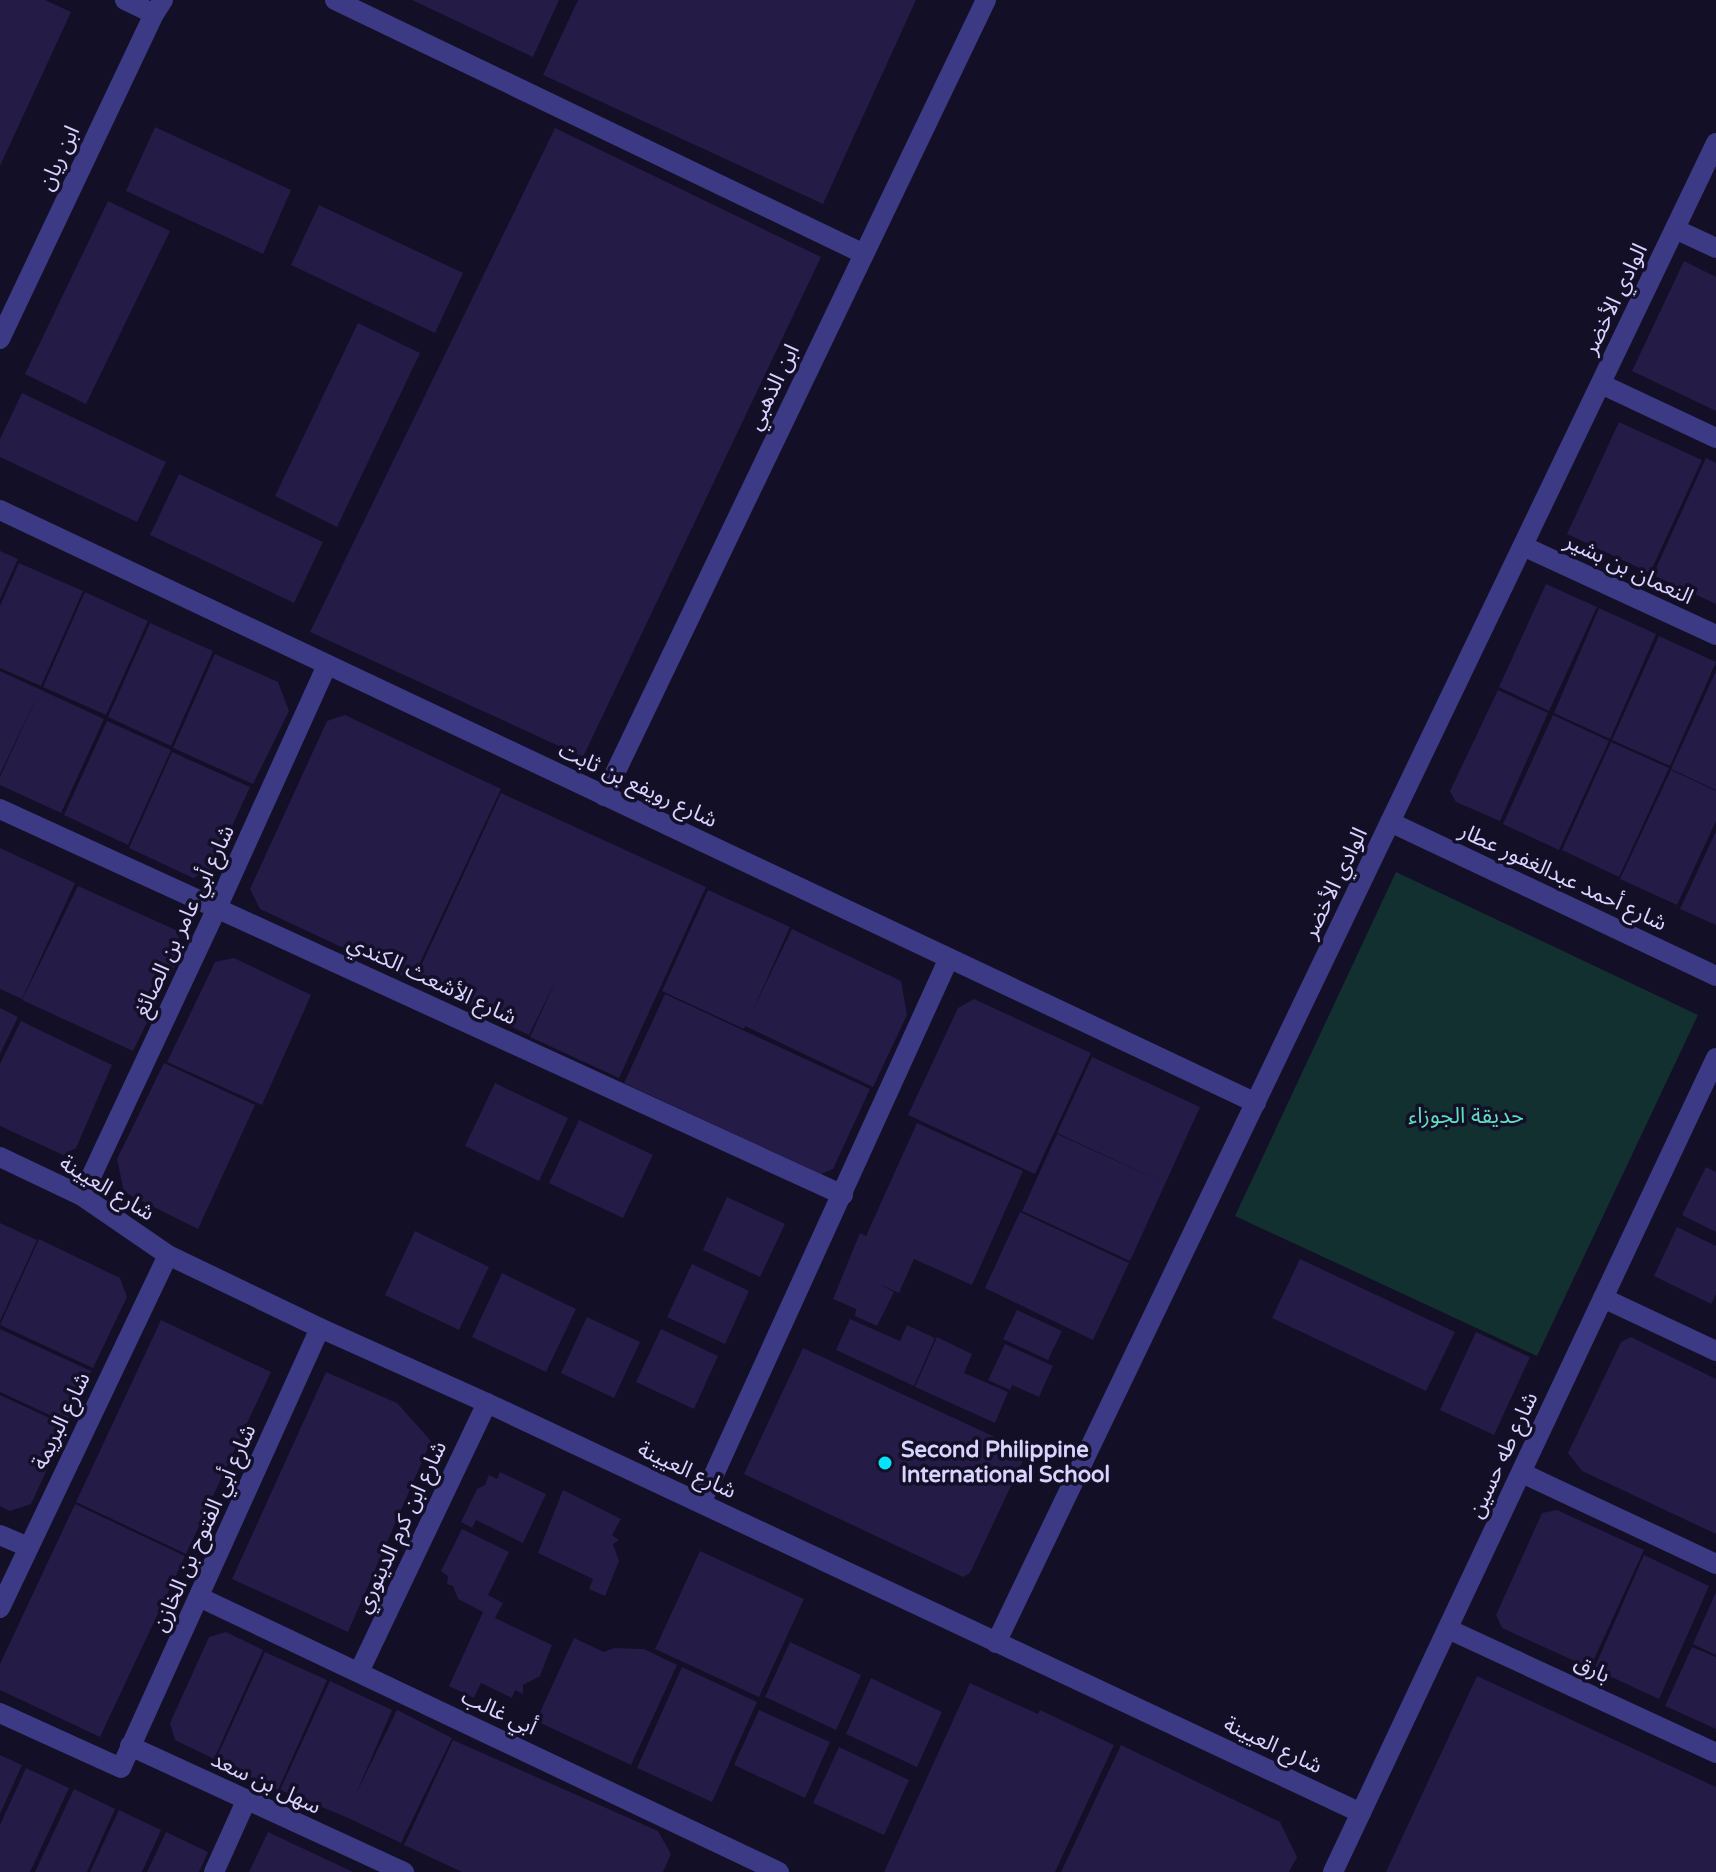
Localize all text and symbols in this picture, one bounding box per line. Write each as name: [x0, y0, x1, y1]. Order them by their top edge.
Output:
street label: ابن ريان: [33, 122, 85, 194]
street label: الوادي الأخضر: [1577, 239, 1656, 361]
street label: ابن الذهبي: [741, 340, 808, 435]
street label: النعمان بن بشير: [1560, 527, 1698, 610]
street label: شارع رويفع بن ثابت: [553, 737, 721, 836]
street label: شارع أحمد عبدالغفور عطار: [1453, 816, 1671, 939]
street label: شارع أبي عامر بن الصائغ: [127, 821, 243, 1022]
street label: الوادي الأخضر: [1297, 823, 1376, 945]
street label: شارع الأشعث الكندي: [342, 930, 521, 1033]
park label: حديقة الجوزاء: [1408, 1103, 1524, 1129]
street label: شارع العيينة: [53, 1150, 159, 1229]
street label: شارع البريمة: [26, 1368, 98, 1475]
street label: شارع طه حسين: [1463, 1388, 1546, 1523]
street label: شارع أبي الفتوح بن الخازن: [146, 1420, 264, 1637]
street label: شارع العيينة: [632, 1436, 740, 1507]
street label: شارع ابن كرم الدينوري: [350, 1437, 455, 1618]
place label: Second Philippine International School: [901, 1437, 1110, 1488]
marker: Second Philippine International School: [876, 1454, 894, 1472]
street label: بارق: [1570, 1649, 1614, 1689]
street label: أبي غالب: [456, 1683, 541, 1744]
street label: شارع العيينة: [1218, 1711, 1326, 1782]
street label: سهل بن سعد: [207, 1746, 325, 1820]

